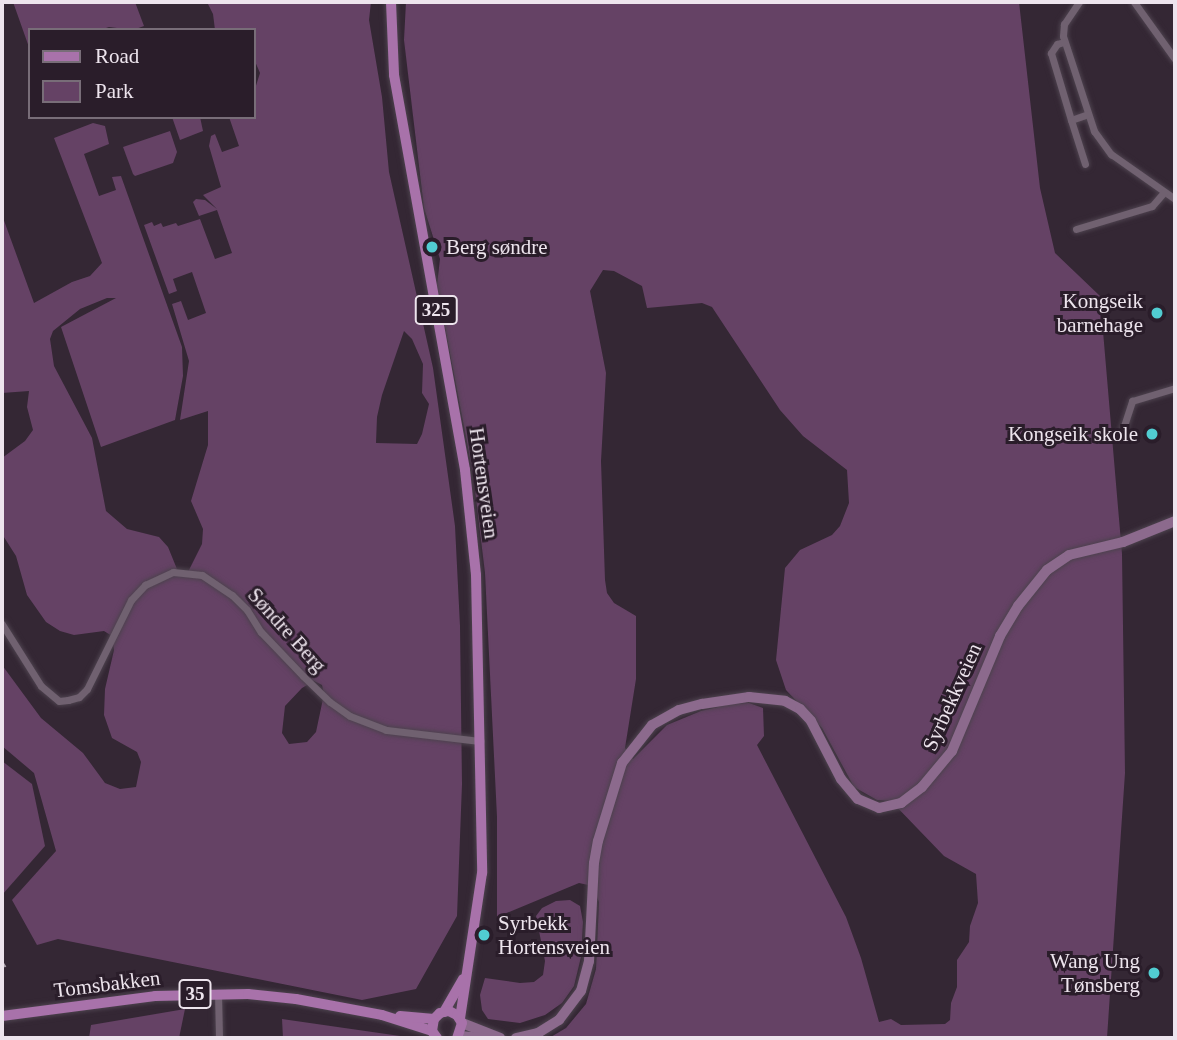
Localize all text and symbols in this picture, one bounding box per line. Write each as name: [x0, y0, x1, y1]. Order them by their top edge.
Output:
legend: [28, 28, 256, 119]
text: Road: [95, 44, 139, 68]
text: Park: [95, 79, 134, 103]
place label: Berg søndre: [446, 234, 548, 260]
marker: Berg søndre: [424, 239, 440, 255]
place label: Kongseik barnehage: [1057, 288, 1143, 338]
road number: 325: [413, 294, 459, 326]
marker: Kongseik barnehage: [1149, 305, 1165, 321]
place label: Kongseik skole: [1008, 421, 1138, 447]
street label: Hortensveien: [464, 426, 504, 540]
marker: Kongseik skole: [1144, 426, 1160, 442]
street label: Søndre Berg: [242, 582, 332, 678]
street label: Syrbekkveien: [917, 639, 987, 755]
place label: Syrbekk Hortensveien: [498, 910, 610, 960]
marker: Syrbekk Hortensveien: [476, 927, 492, 943]
place label: Wang Ung Tønsberg: [1050, 948, 1140, 998]
street label: Tomsbakken: [52, 965, 162, 1003]
marker: Wang Ung Tønsberg: [1146, 965, 1162, 981]
road number: 35: [178, 978, 212, 1010]

